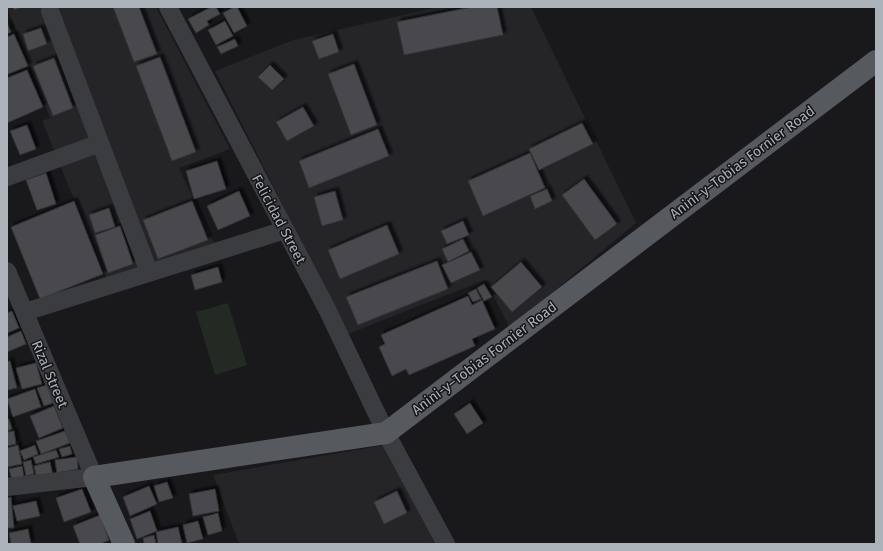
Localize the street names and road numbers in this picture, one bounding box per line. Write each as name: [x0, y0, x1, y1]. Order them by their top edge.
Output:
street label: Anini-y–Tobias Fornier Road: [667, 102, 818, 222]
street label: Felicidad Street: [248, 172, 310, 268]
street label: Anini-y–Tobias Fornier Road: [409, 298, 560, 418]
street label: Rizal Street: [28, 338, 72, 411]

